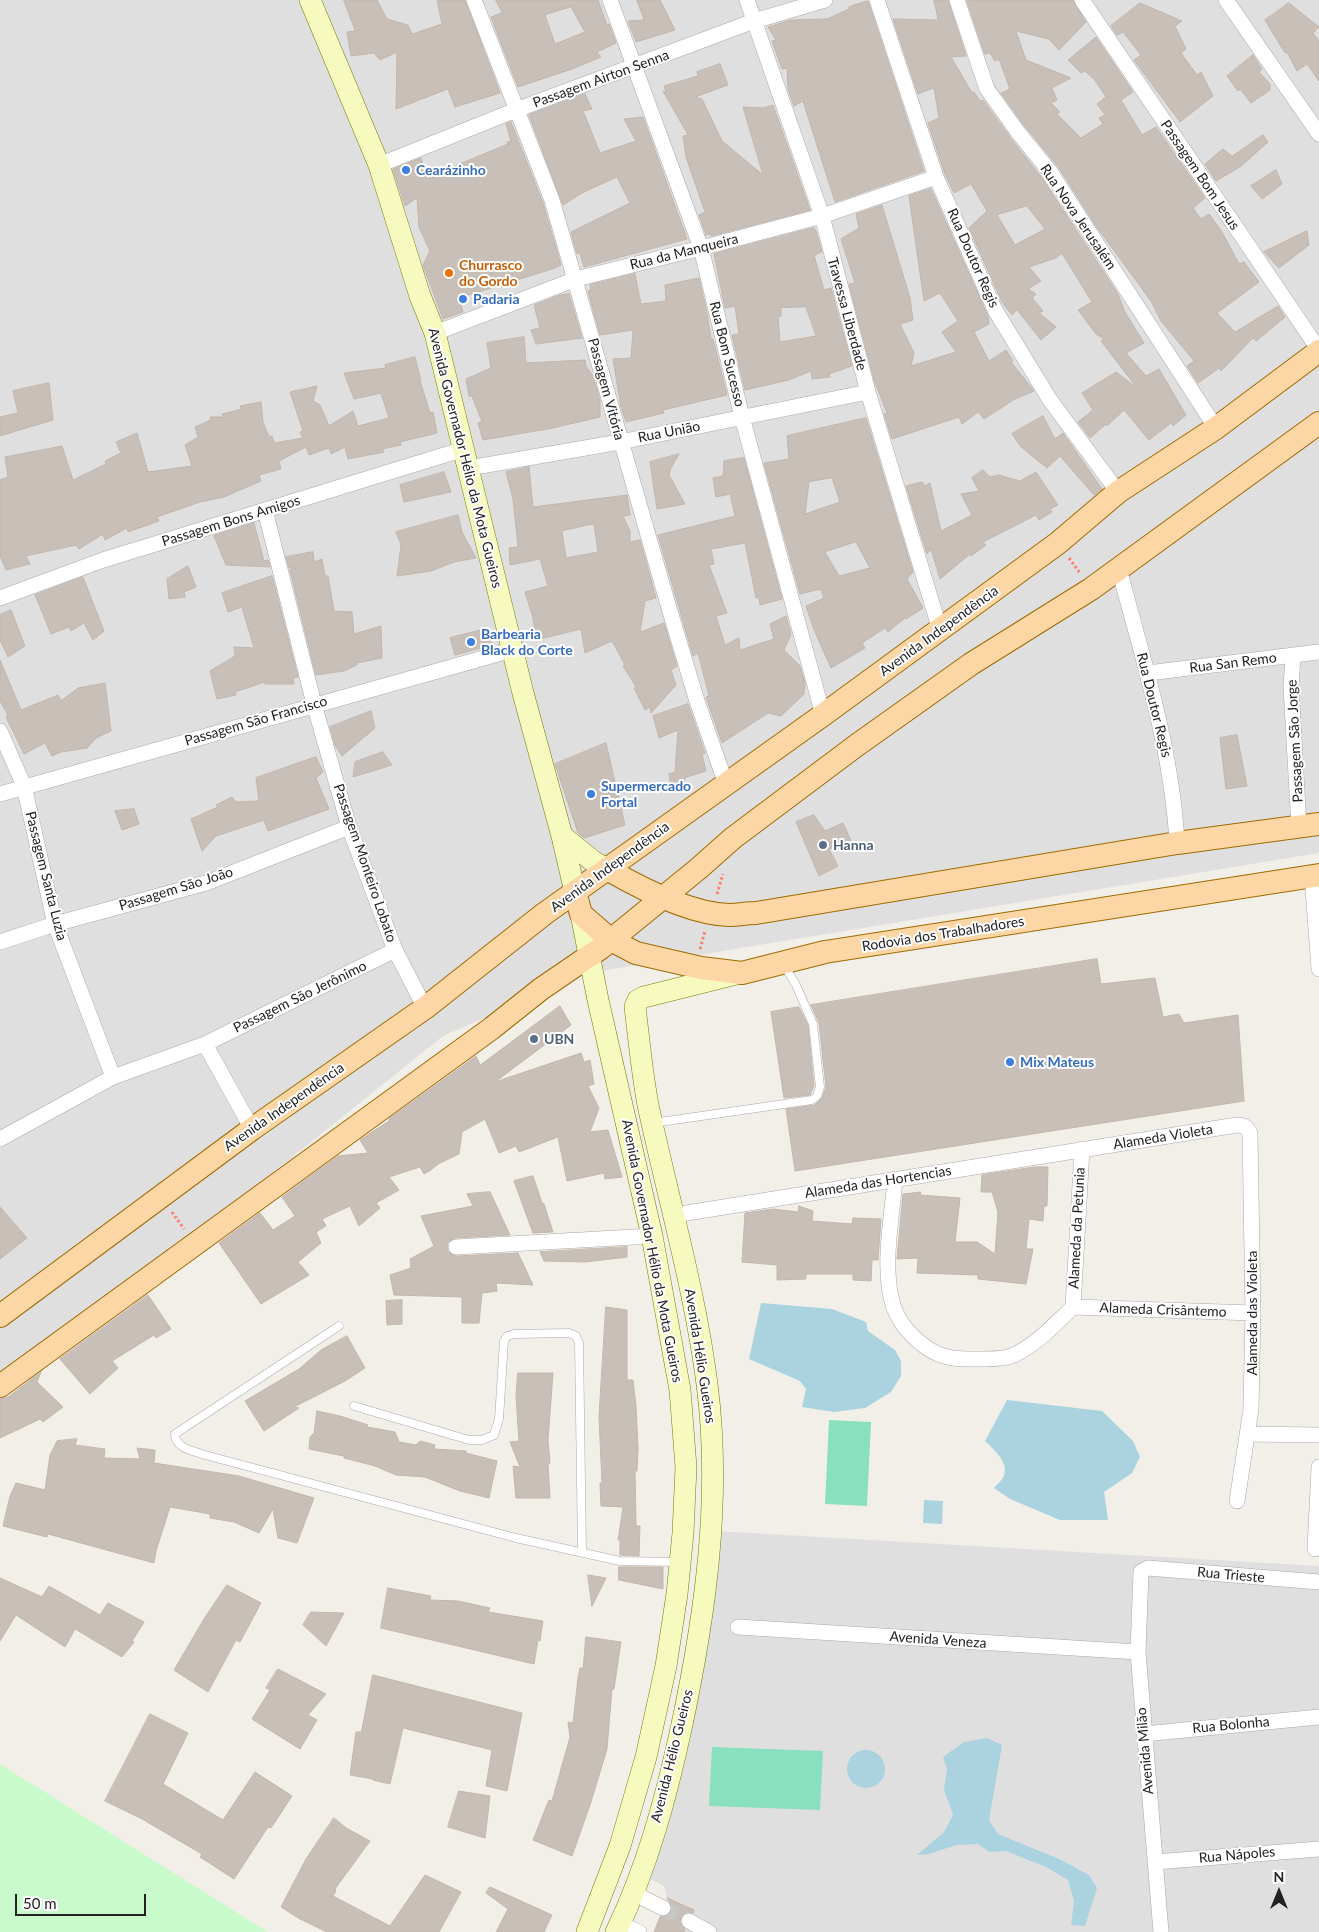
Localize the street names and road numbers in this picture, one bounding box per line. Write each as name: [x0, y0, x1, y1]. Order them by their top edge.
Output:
street label: Passagem Airton Senna: [531, 47, 671, 111]
street label: Passagem Bom Jesus: [1157, 117, 1243, 233]
street label: Rua Nova Jerusalém: [1036, 161, 1120, 273]
street label: Rua Doutor Regis: [944, 206, 1002, 310]
street label: Rua da Manqueira: [628, 230, 740, 274]
street label: Travessa Liberdade: [824, 256, 870, 372]
street label: Rua Bom Sucesso: [706, 300, 748, 408]
street label: Avenida Governador Hélio da Mota Gueiros: [424, 326, 506, 590]
street label: Passagem Vitória: [584, 336, 628, 442]
street label: Rua União: [636, 418, 702, 446]
street label: Passagem Bons Amigos: [160, 492, 302, 550]
street label: Avenida Independência: [876, 582, 1002, 680]
street label: Rua San Remo: [1188, 649, 1278, 677]
street label: Rua Doutor Regis: [1133, 651, 1175, 759]
street label: Passagem São Jorge: [1283, 679, 1307, 803]
street label: Passagem São Francisco: [183, 693, 329, 749]
street label: Passagem Monteiro Lobato: [330, 781, 400, 945]
street label: Passagem Santa Luzia: [22, 810, 70, 942]
street label: Avenida Independência: [547, 818, 673, 916]
street label: Passagem São João: [117, 864, 235, 914]
street label: Rodovia dos Trabalhadores: [861, 913, 1025, 955]
street label: Passagem São Jerônimo: [231, 957, 369, 1037]
street label: Avenida Independência: [221, 1059, 347, 1155]
street label: Avenida Governador Hélio da Mota Gueiros: [618, 1118, 686, 1384]
street label: Alameda Violeta: [1112, 1121, 1214, 1153]
street label: Alameda das Hortencias: [803, 1162, 953, 1202]
street label: Alameda da Petunia: [1065, 1167, 1089, 1289]
street label: Alameda das Violeta: [1244, 1251, 1260, 1375]
street label: Avenida Hélio Gueiros: [681, 1287, 719, 1425]
street label: Alameda Crisântemo: [1099, 1299, 1227, 1321]
street label: Rua Trieste: [1196, 1564, 1266, 1586]
street label: Avenida Veneza: [889, 1628, 987, 1652]
street label: Avenida Hélio Gueiros: [647, 1688, 697, 1824]
street label: Avenida Milão: [1133, 1707, 1157, 1795]
street label: Rua Bolonha: [1192, 1713, 1270, 1737]
street label: Rua Nápoles: [1198, 1843, 1276, 1867]

